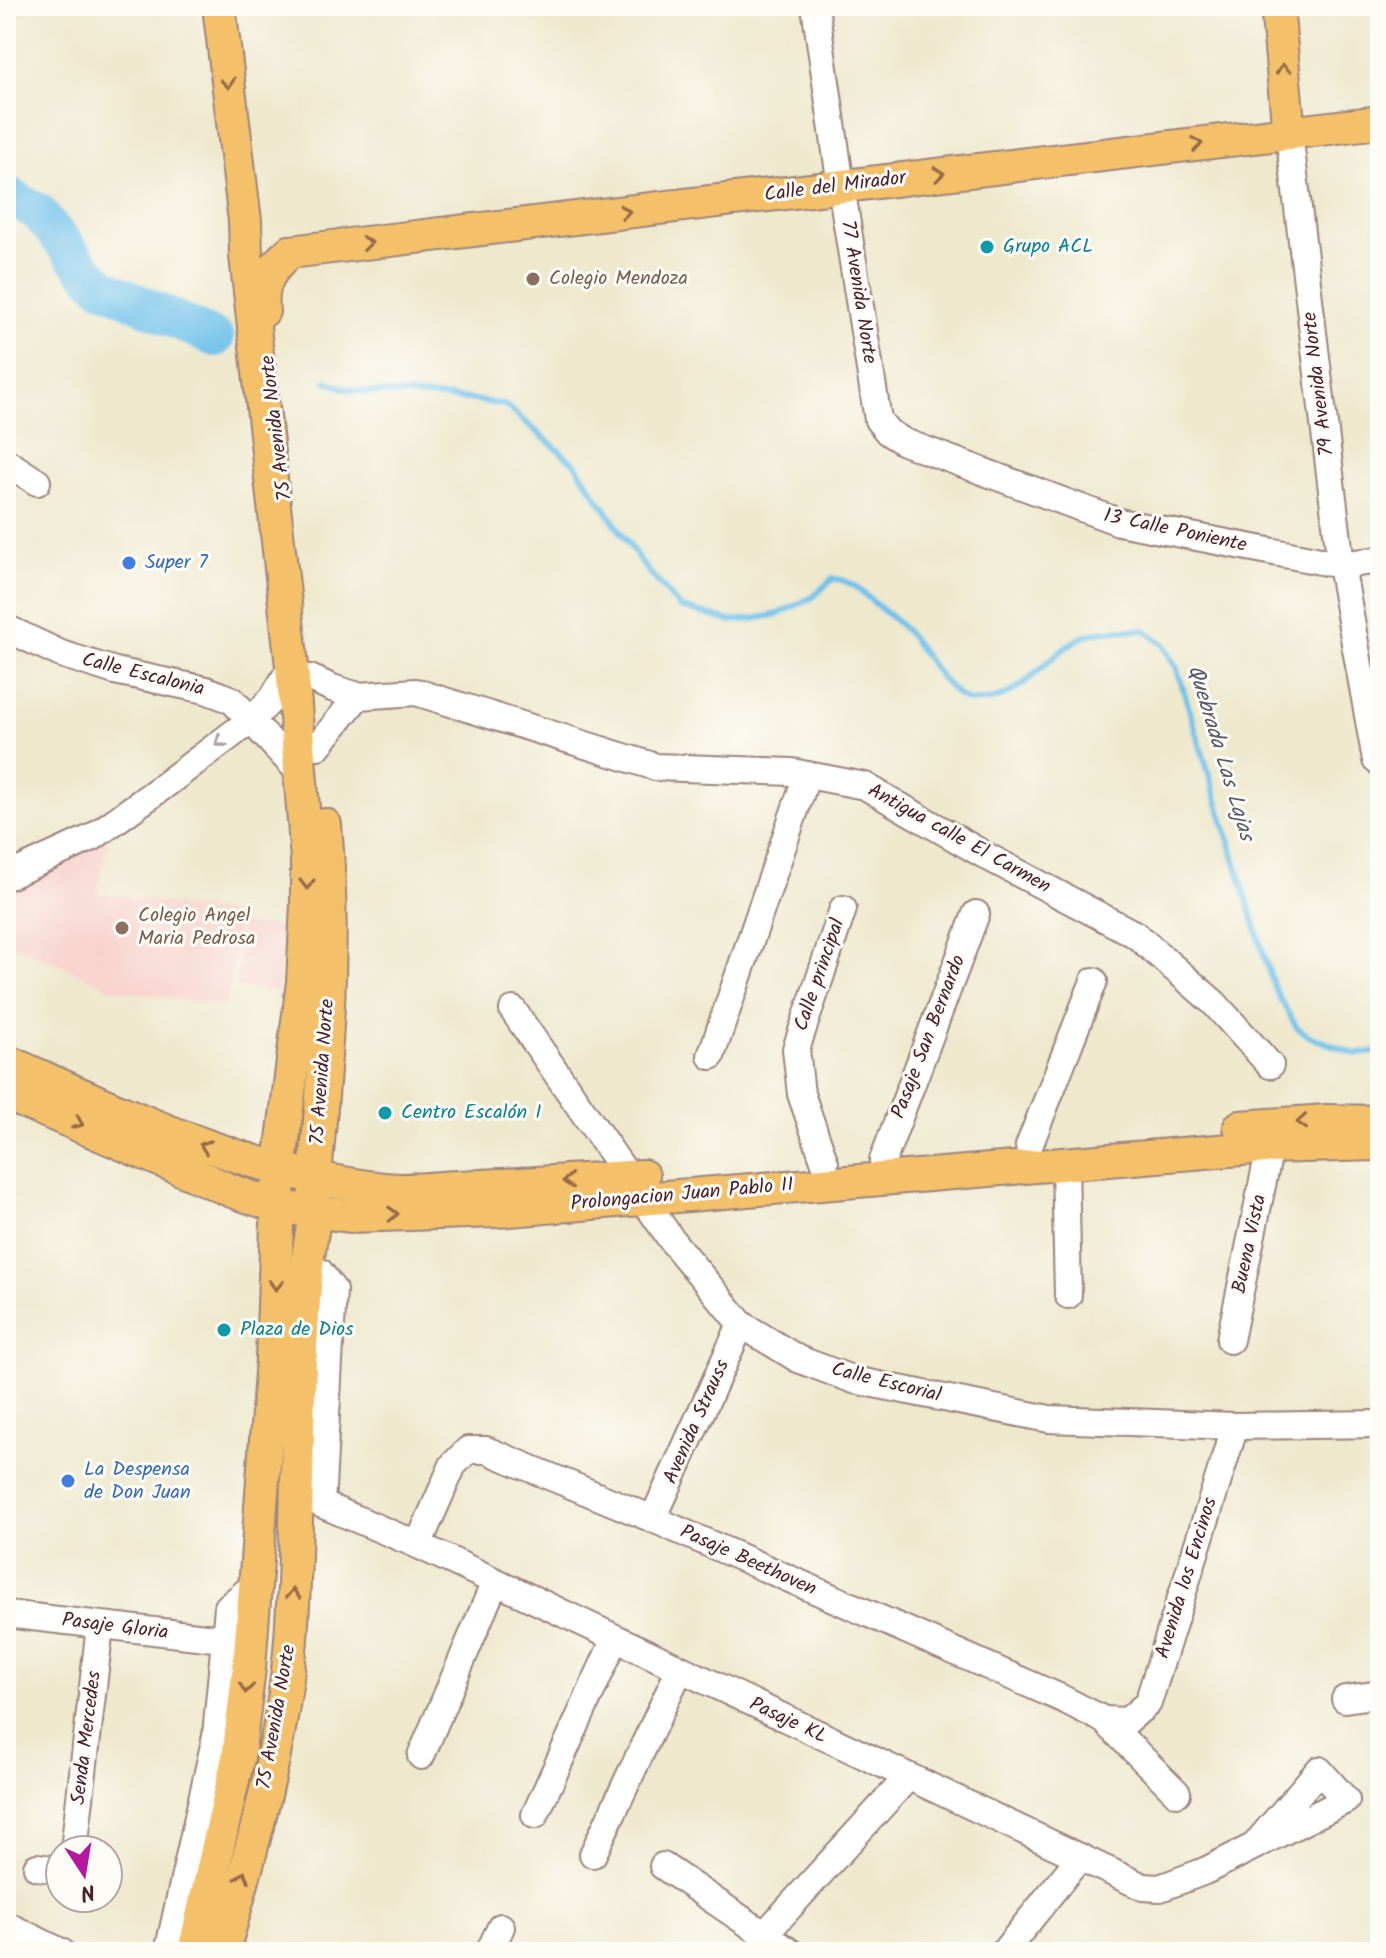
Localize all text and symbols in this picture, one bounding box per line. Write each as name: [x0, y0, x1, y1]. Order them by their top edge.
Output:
one-way arrow: [1275, 62, 1292, 75]
one-way arrow: [220, 77, 237, 90]
one-way arrow: [1191, 135, 1204, 152]
street label: Calle del Mirador: [762, 162, 909, 212]
one-way arrow: [933, 166, 946, 183]
one-way arrow: [619, 203, 632, 220]
street label: 77 Avenida Norte: [831, 218, 885, 366]
place label: Grupo ACL: [1003, 231, 1093, 263]
one-way arrow: [361, 234, 374, 251]
marker: Grupo ACL: [978, 238, 996, 256]
place label: Colegio Mendoza: [549, 263, 688, 295]
marker: Colegio Mendoza: [524, 270, 542, 288]
street label: 79 Avenida Norte: [1294, 310, 1344, 458]
street label: 75 Avenida Norte: [252, 353, 302, 503]
street label: 13 Calle Poniente: [1100, 500, 1250, 562]
place label: Super 7: [145, 547, 208, 579]
marker: Super 7: [120, 554, 138, 572]
street label: Calle Escalonia: [78, 644, 208, 706]
water label: Quebrada Las Lajas: [1177, 661, 1264, 848]
one-way arrow: [214, 732, 228, 747]
street label: Antigua calle El Carmen: [862, 775, 1056, 903]
one-way arrow: [298, 878, 316, 891]
place label: Colegio Angel Maria Pedrosa: [138, 900, 255, 955]
street label: Calle principal: [786, 914, 854, 1036]
marker: Colegio Angel Maria Pedrosa: [113, 919, 131, 937]
street label: Pasaje San Bernardo: [883, 951, 975, 1123]
street label: 75 Avenida Norte: [302, 998, 344, 1146]
place label: Centro Escalón I: [401, 1097, 541, 1129]
marker: Centro Escalón I: [376, 1104, 394, 1122]
one-way arrow: [70, 1113, 84, 1129]
one-way arrow: [1295, 1113, 1308, 1130]
one-way arrow: [199, 1139, 213, 1156]
street label: Prolongacion Juan Pablo II: [569, 1169, 795, 1221]
one-way arrow: [562, 1172, 575, 1189]
street label: Buena Vista: [1224, 1192, 1276, 1296]
one-way arrow: [387, 1206, 400, 1223]
one-way arrow: [268, 1279, 285, 1292]
place label: Plaza de Dios: [240, 1314, 354, 1346]
marker: Plaza de Dios: [215, 1321, 233, 1339]
street label: Avenida Strauss: [655, 1354, 739, 1489]
street label: Calle Escorial: [828, 1354, 944, 1412]
place label: La Despensa de Don Juan: [84, 1454, 191, 1509]
marker: La Despensa de Don Juan: [59, 1472, 77, 1490]
street label: Avenida los Encinos: [1147, 1493, 1227, 1663]
street label: Pasaje Beethoven: [675, 1517, 821, 1605]
one-way arrow: [284, 1587, 301, 1600]
street label: Pasaje Gloria: [60, 1605, 170, 1649]
street label: 75 Avenida Norte: [249, 1642, 305, 1792]
street label: Senda Mercedes: [63, 1669, 111, 1807]
one-way arrow: [238, 1682, 255, 1695]
street label: Pasaje KL: [744, 1689, 832, 1753]
north arrow: [44, 1834, 124, 1914]
one-way arrow: [234, 1870, 251, 1884]
text: N: [77, 1873, 98, 1910]

